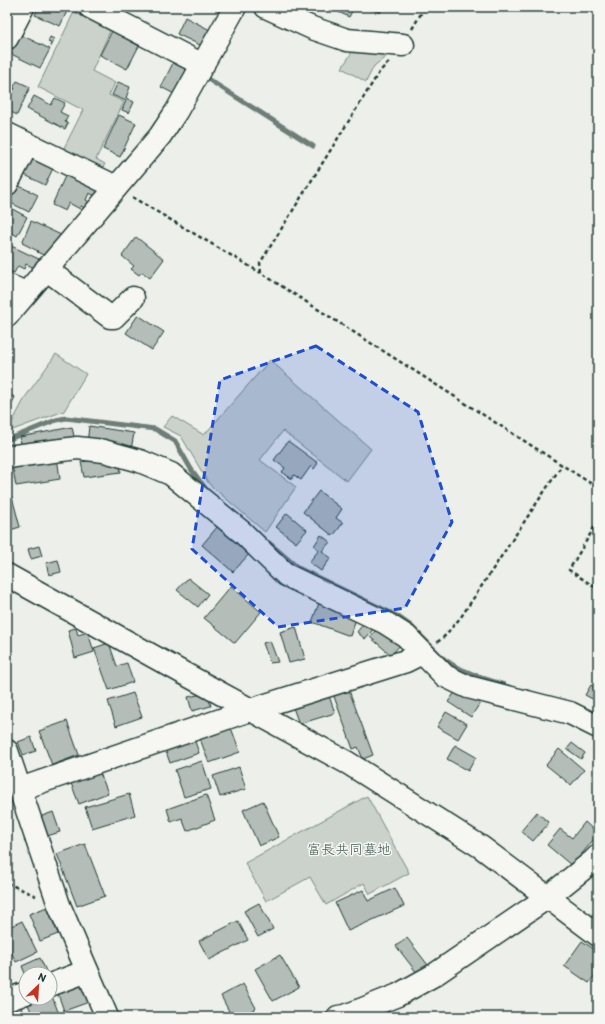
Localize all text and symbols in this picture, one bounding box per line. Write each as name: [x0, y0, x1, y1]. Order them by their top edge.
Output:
park label: 富長共同墓地: [307, 841, 391, 858]
north arrow: [18, 966, 58, 1006]
text: N: [36, 970, 48, 985]

